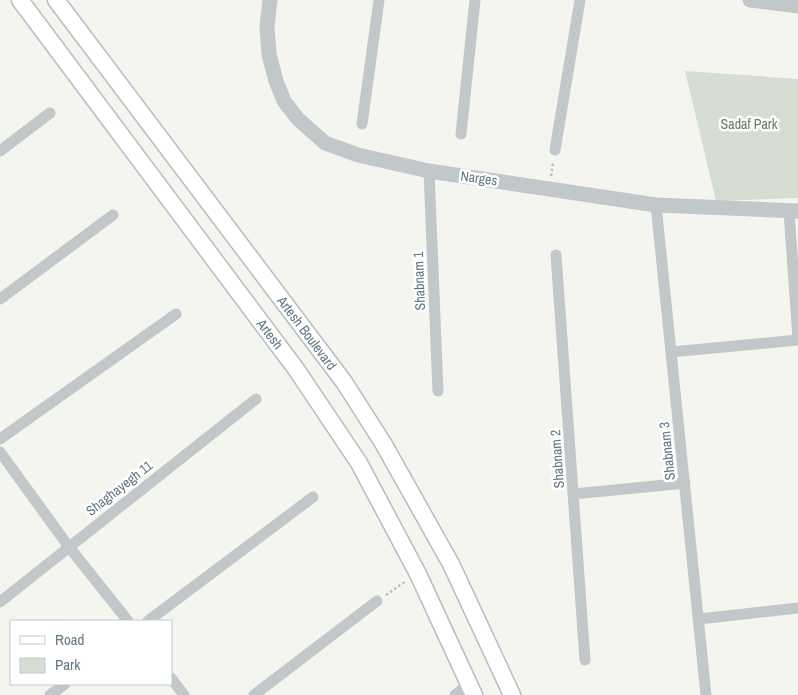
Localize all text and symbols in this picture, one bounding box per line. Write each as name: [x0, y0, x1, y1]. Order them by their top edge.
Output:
park label: Sadaf Park: [721, 115, 778, 133]
street label: Narges: [459, 167, 499, 190]
street label: Shabnam 1: [409, 251, 429, 311]
street label: Artesh Boulevard: [273, 292, 341, 374]
street label: Artesh: [252, 315, 287, 353]
street label: Shabnam 3: [655, 421, 679, 481]
street label: Shabnam 2: [546, 429, 568, 489]
street label: Shaghayegh 11: [82, 456, 156, 520]
legend: [10, 620, 172, 685]
text: Road: [55, 629, 84, 650]
text: Park: [55, 654, 81, 675]

